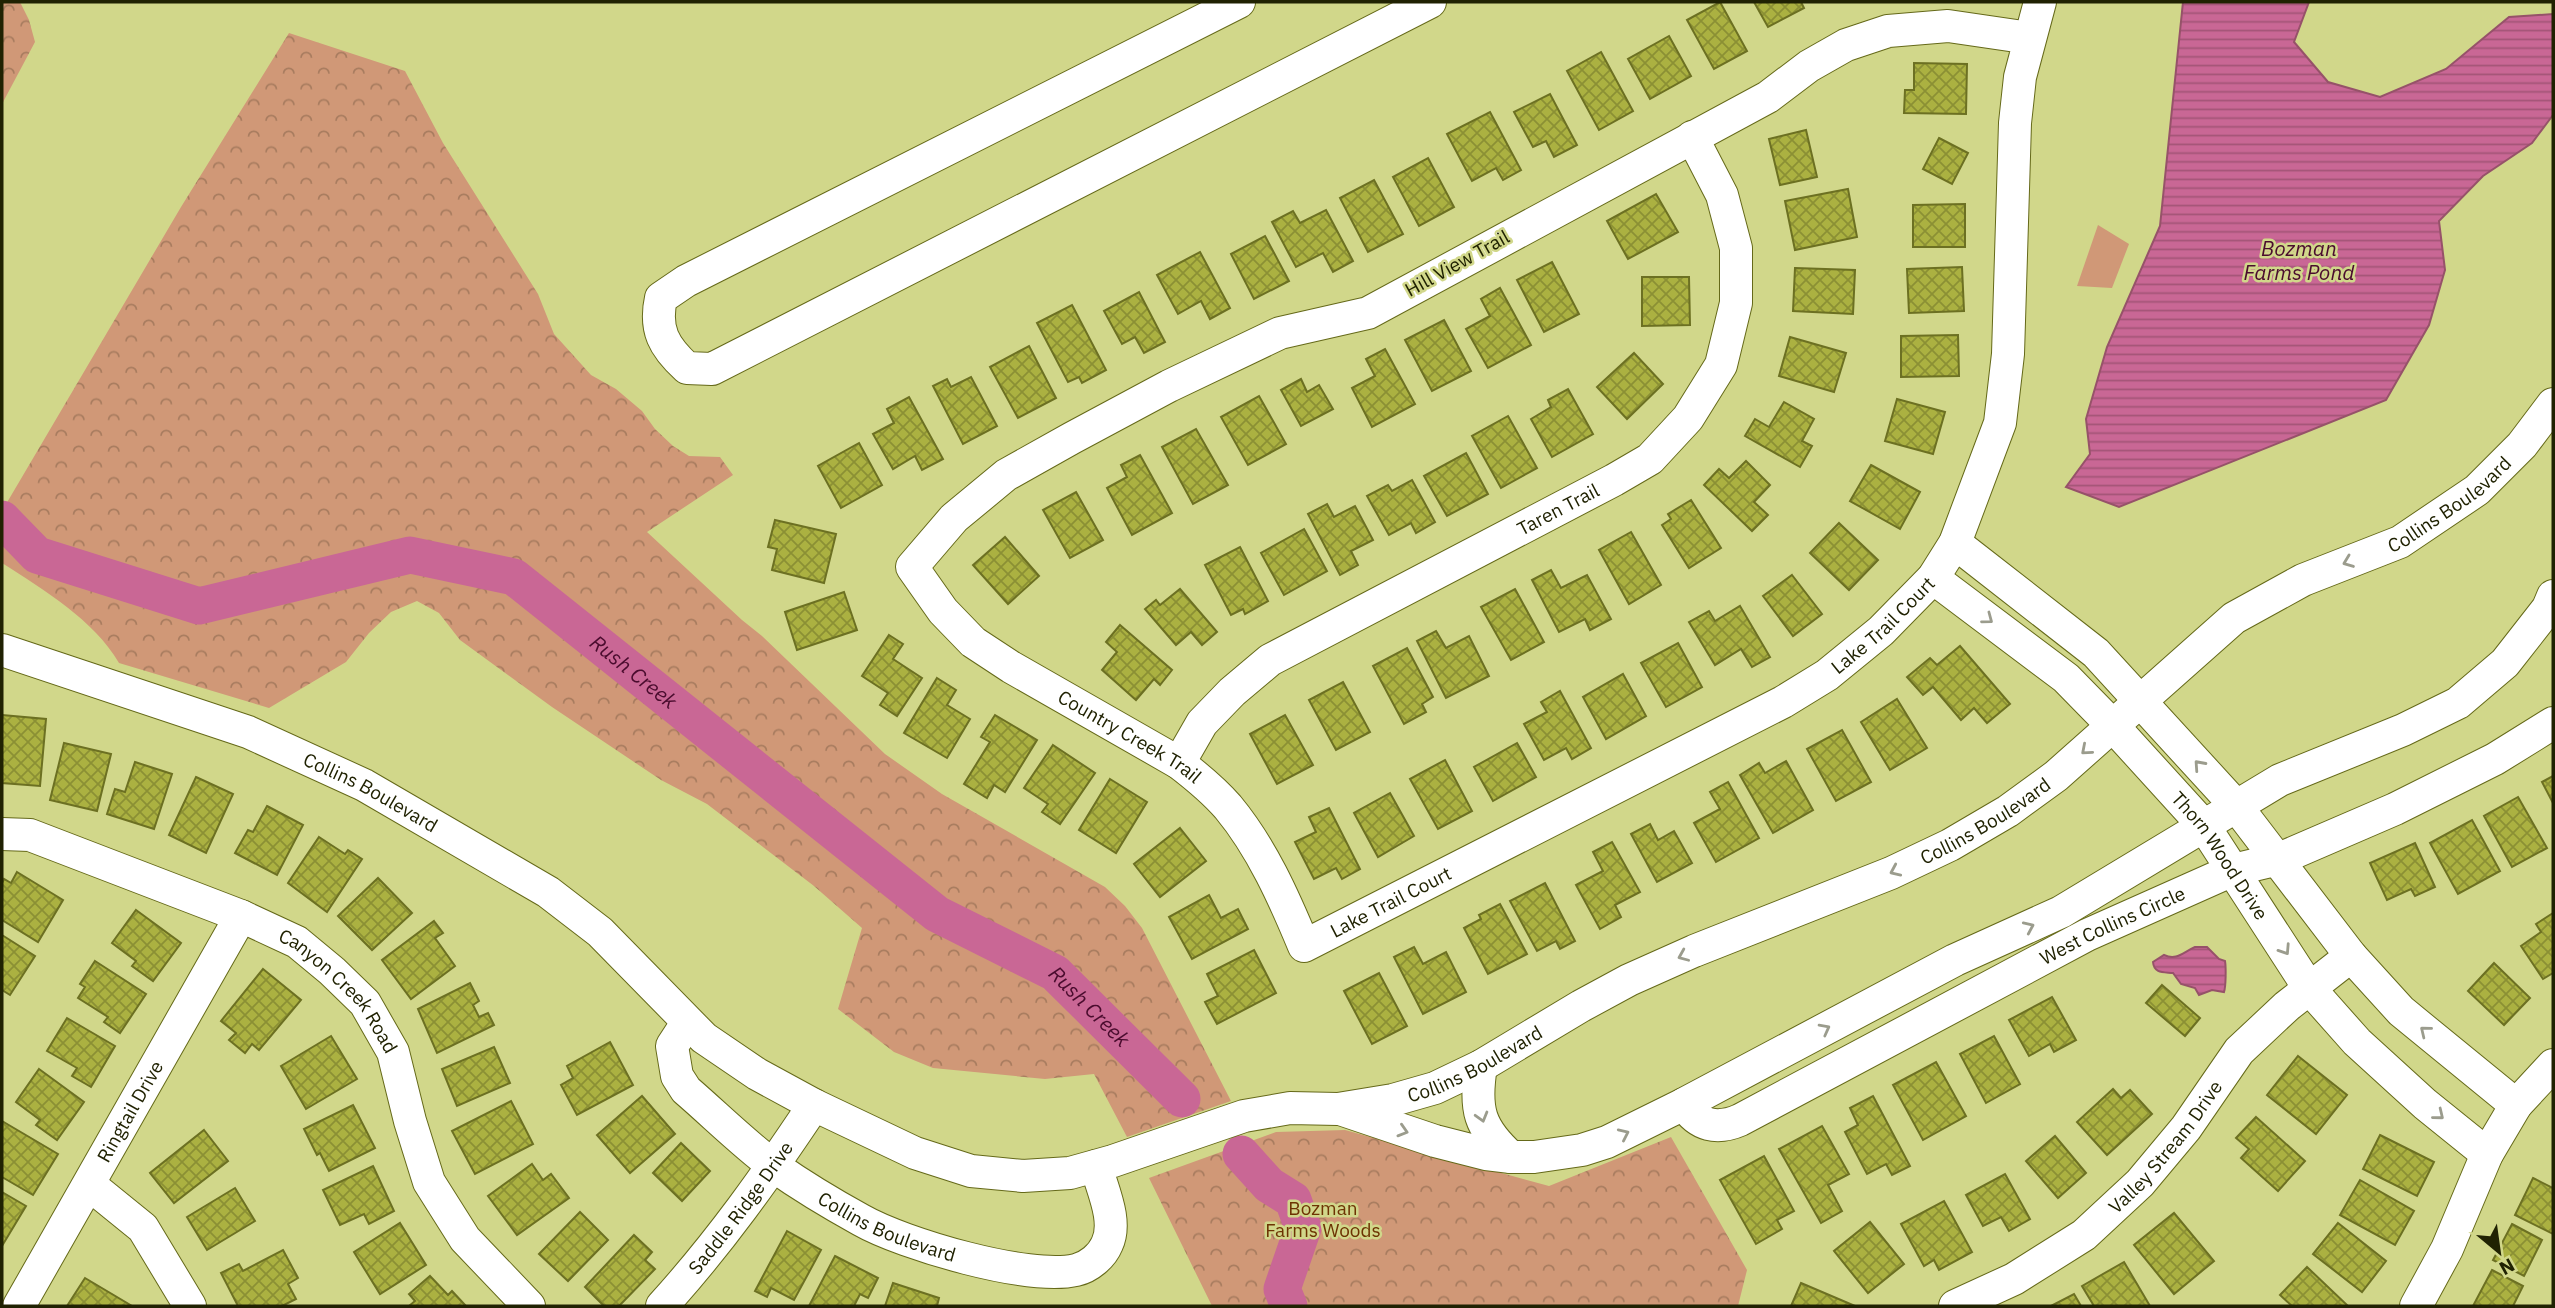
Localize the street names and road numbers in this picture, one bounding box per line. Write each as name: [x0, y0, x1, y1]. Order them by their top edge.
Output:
street label: Hill View Trail: [1401, 224, 1513, 302]
street label: Collins Boulevard: [2384, 451, 2516, 558]
street label: Taren Trail: [1513, 478, 1603, 541]
street label: Lake Trail Court: [1826, 571, 1940, 679]
street label: Country Creek Trail: [1054, 684, 1207, 788]
street label: Collins Boulevard: [300, 747, 442, 837]
street label: Collins Boulevard: [1916, 772, 2055, 869]
street label: Thorn Wood Drive: [2166, 786, 2274, 924]
street label: Lake Trail Court: [1326, 861, 1455, 943]
street label: West Collins Circle: [2036, 881, 2189, 970]
street label: Canyon Creek Road: [275, 923, 403, 1057]
street label: Collins Boulevard: [1405, 1020, 1547, 1107]
street label: Ringtail Drive: [91, 1056, 168, 1166]
street label: Valley Stream Drive: [2103, 1076, 2227, 1218]
street label: Saddle Ridge Drive: [683, 1137, 798, 1279]
street label: Collins Boulevard: [814, 1186, 959, 1267]

